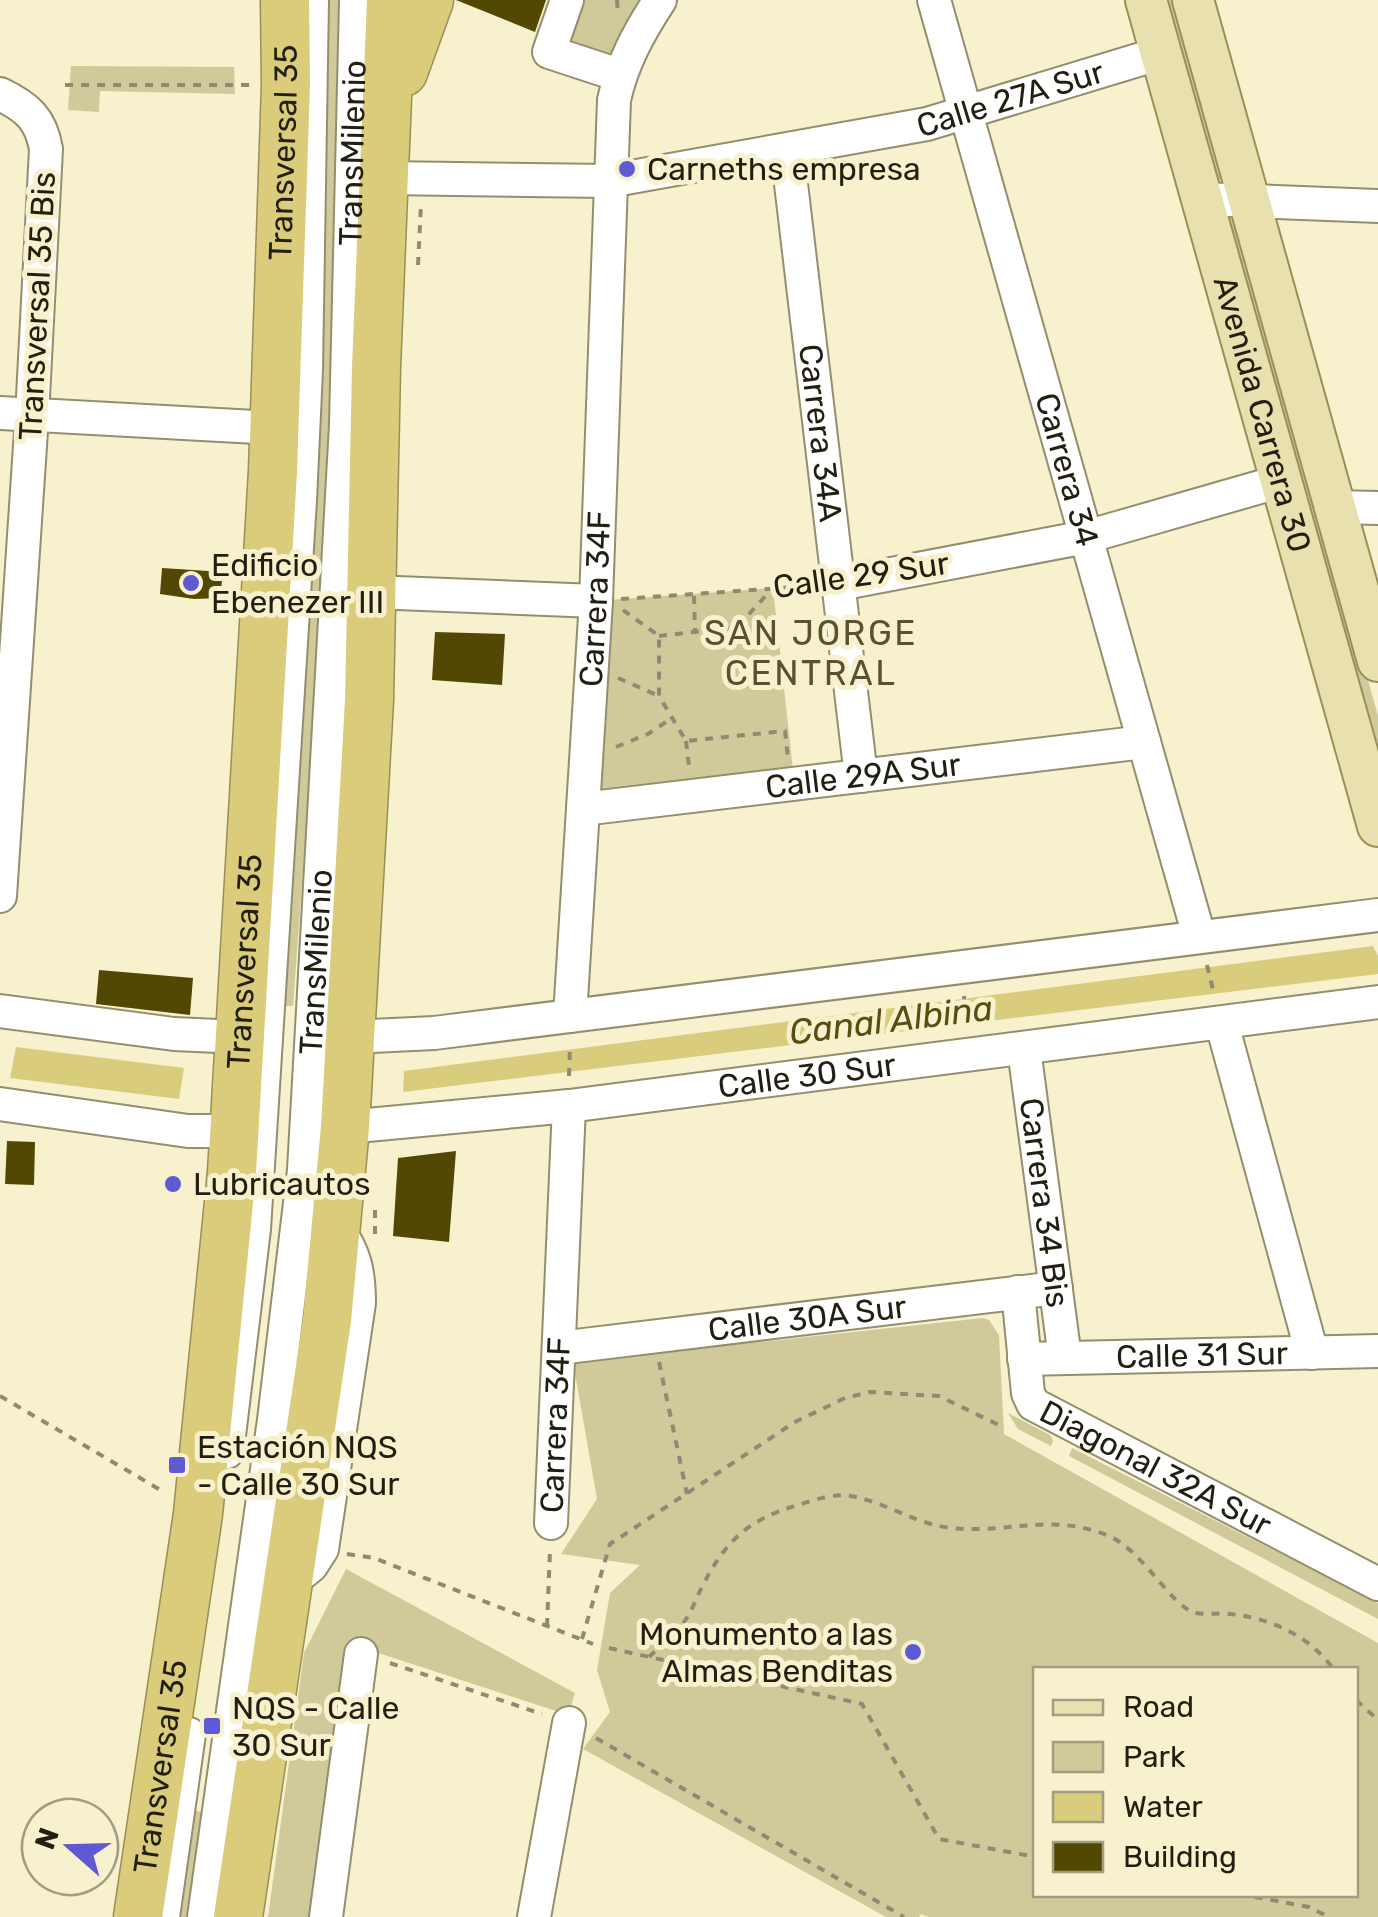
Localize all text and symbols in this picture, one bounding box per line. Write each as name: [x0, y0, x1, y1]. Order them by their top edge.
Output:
street label: Transversal 35: [261, 44, 305, 261]
street label: Calle 27A Sur: [912, 52, 1108, 145]
street label: TransMilenio: [331, 60, 374, 246]
place label: Carneths empresa: [647, 150, 921, 188]
marker: Carneths empresa: [616, 158, 638, 180]
street label: Transversal 35 Bis: [11, 171, 63, 441]
street label: Avenida Carrera 30: [1205, 272, 1319, 556]
street label: Carrera 34A: [791, 342, 850, 524]
street label: Carrera 34: [1027, 389, 1107, 550]
street label: Carrera 34F: [572, 510, 618, 688]
street label: Calle 29 Sur: [771, 544, 951, 606]
place label: Edificio Ebenezer III: [211, 546, 384, 621]
marker: Edificio Ebenezer III: [180, 572, 202, 594]
district label: SAN JORGE CENTRAL: [704, 612, 918, 694]
street label: Calle 29A Sur: [763, 745, 963, 806]
street label: Transversal 35: [219, 853, 270, 1070]
street label: TransMilenio: [292, 868, 340, 1056]
water label: Canal Albina: [787, 987, 995, 1053]
street label: Calle 30 Sur: [716, 1045, 898, 1106]
street label: Carrera 34 Bis: [1012, 1096, 1077, 1310]
place label: Lubricautos: [193, 1165, 371, 1203]
marker: Lubricautos: [162, 1173, 184, 1195]
street label: Calle 30A Sur: [706, 1287, 909, 1349]
street label: Calle 31 Sur: [1116, 1334, 1288, 1376]
street label: Carrera 34F: [532, 1336, 578, 1514]
street label: Diagonal 32A Sur: [1034, 1392, 1278, 1544]
place label: Estación NQS - Calle 30 Sur: [197, 1428, 399, 1503]
marker: Estación NQS - Calle 30 Sur: [166, 1454, 188, 1476]
place label: Monumento a las Almas Benditas: [639, 1615, 893, 1690]
marker: Monumento a las Almas Benditas: [902, 1641, 924, 1663]
street label: Transversal 35: [126, 1657, 195, 1876]
legend: [1033, 1667, 1358, 1897]
place label: NQS - Calle 30 Sur: [232, 1689, 399, 1764]
text: Road: [1123, 1689, 1194, 1725]
marker: NQS - Calle 30 Sur: [201, 1715, 223, 1737]
text: Park: [1123, 1739, 1186, 1775]
text: Water: [1123, 1789, 1203, 1825]
north arrow: [20, 1797, 120, 1897]
text: N: [28, 1824, 66, 1854]
text: Building: [1123, 1839, 1237, 1875]

